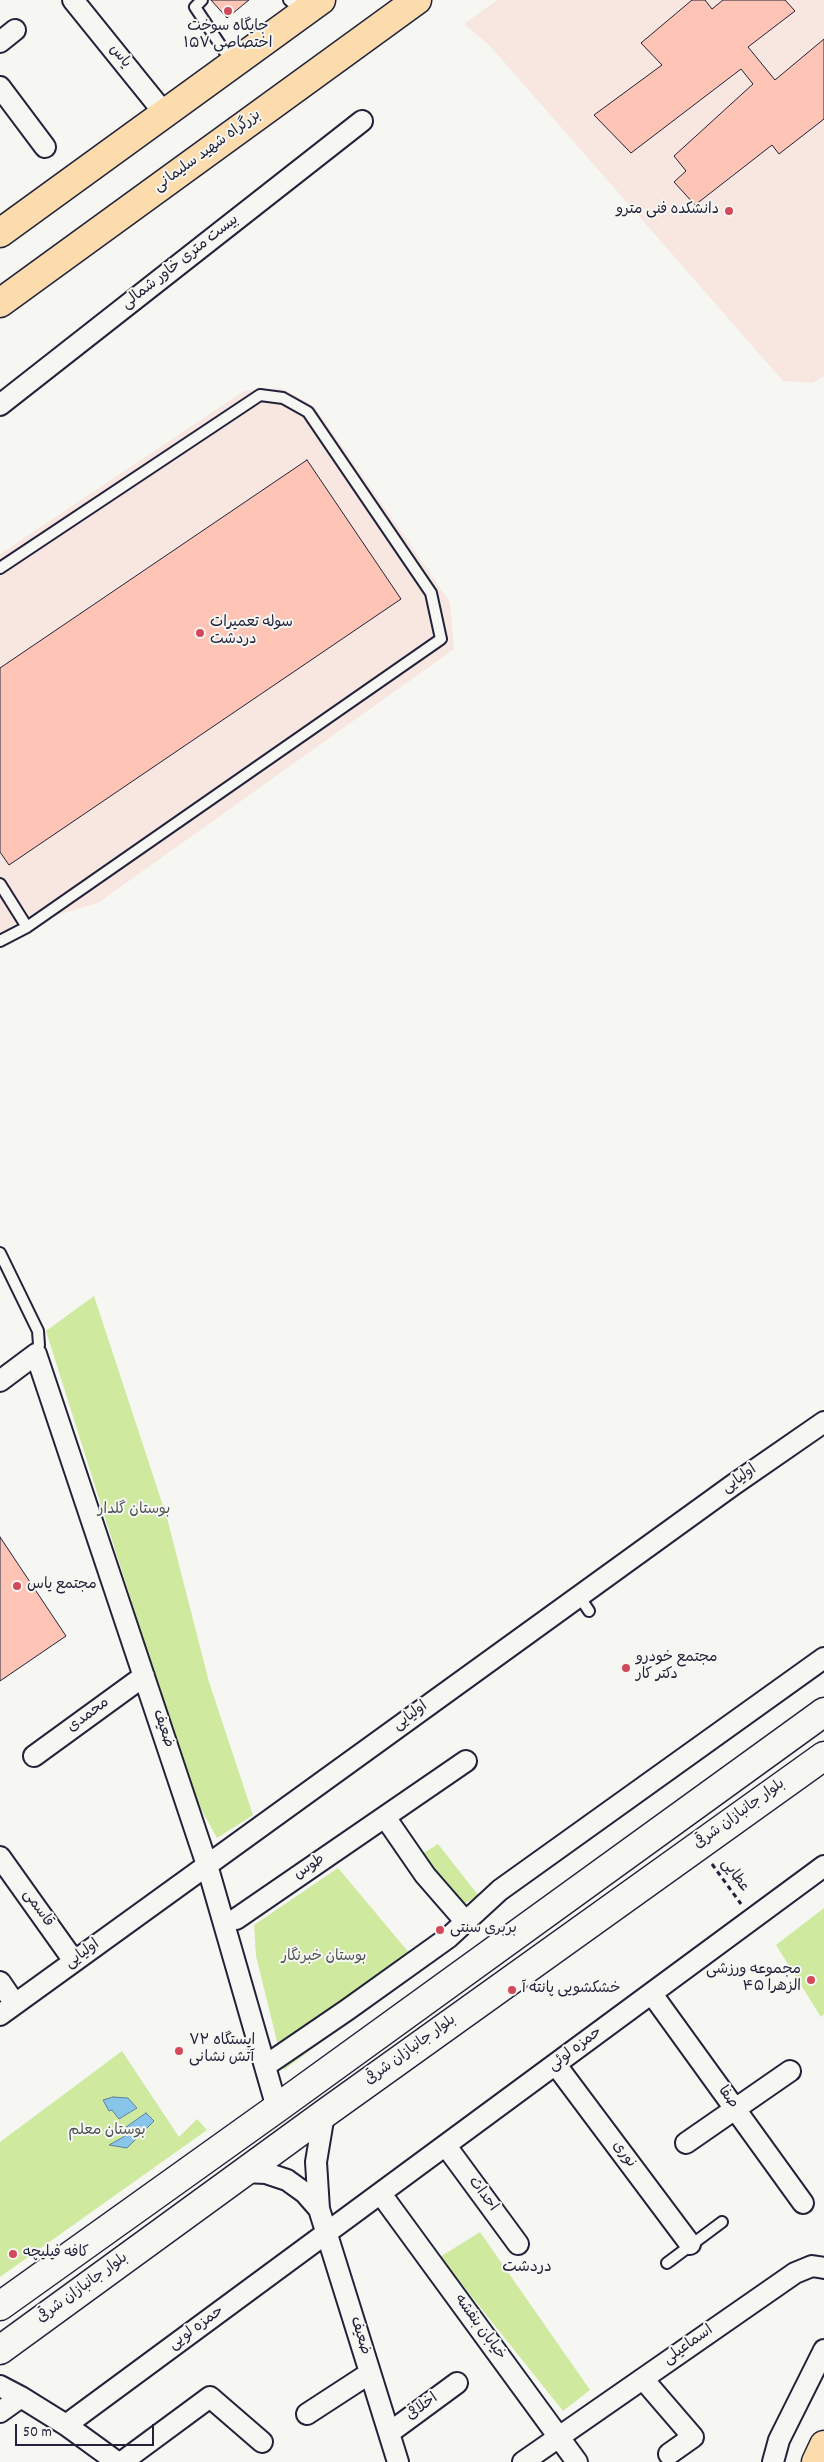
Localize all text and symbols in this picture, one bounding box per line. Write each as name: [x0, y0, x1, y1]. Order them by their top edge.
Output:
marker: جایگاه سوخت اختصاصی ۱۵۷: [222, 5, 234, 17]
place label: جایگاه سوخت اختصاصی ۱۵۷: [183, 19, 273, 54]
street label: یاس: [104, 41, 134, 73]
street label: بزرگراه شهید سلیمانی: [151, 107, 265, 197]
place label: دانشکده فنی مترو: [616, 202, 719, 220]
marker: دانشکده فنی مترو: [723, 205, 735, 217]
street label: بیست متری خاور شمالی: [119, 212, 243, 314]
place label: سوله تعمیرات دردشت: [210, 615, 293, 650]
marker: سوله تعمیرات دردشت: [194, 627, 206, 639]
street label: اولیایی: [719, 1462, 761, 1498]
park label: بوستان گلدار: [98, 1502, 170, 1520]
place label: مجتمع یاس: [27, 1577, 97, 1595]
marker: مجتمع یاس: [11, 1580, 23, 1592]
place label: مجتمع خودرو دکتر کار: [636, 1650, 717, 1685]
marker: مجتمع خودرو دکتر کار: [620, 1662, 632, 1674]
street label: محمدی: [64, 1695, 114, 1737]
street label: اولیایی: [390, 1699, 432, 1735]
street label: ضعیف: [147, 1708, 177, 1750]
street label: بلوار جانبازان شرقی: [691, 1776, 789, 1854]
street label: طوس: [291, 1851, 329, 1885]
street label: عطایی: [716, 1856, 752, 1896]
street label: قاسمی: [18, 1887, 56, 1931]
place label: بربری سنتی: [450, 1921, 517, 1939]
marker: بربری سنتی: [434, 1924, 446, 1936]
street label: اولیایی: [62, 1937, 104, 1973]
park label: بوستان خبرنگار: [282, 1949, 366, 1967]
place label: مجموعه ورزشی الزهرا ۴۵: [706, 1962, 801, 1997]
marker: مجموعه ورزشی الزهرا ۴۵: [805, 1974, 817, 1986]
place label: خشکشویی پانته آ: [522, 1981, 621, 1999]
marker: خشکشویی پانته آ: [506, 1984, 518, 1996]
street label: بلوار جانبازان شرقی: [362, 2012, 460, 2090]
street label: حمزه لوئی: [546, 2024, 606, 2076]
place label: ایستگاه ۷۲ آتش نشانی: [189, 2033, 255, 2068]
marker: ایستگاه ۷۲ آتش نشانی: [173, 2045, 185, 2057]
street label: صفا: [713, 2083, 741, 2113]
park label: بوستان معلم: [68, 2123, 146, 2141]
street label: نوری: [607, 2138, 639, 2172]
street label: احداث: [463, 2174, 501, 2216]
place label: کافه فیلیچه: [23, 2245, 89, 2263]
marker: کافه فیلیچه: [7, 2248, 19, 2260]
street label: بلوار جانبازان شرقی: [34, 2250, 132, 2328]
district label: دردشت: [502, 2259, 552, 2279]
street label: خیابان بنفشه: [449, 2292, 509, 2364]
street label: حمزه لویی: [166, 2303, 228, 2355]
street label: ضعیف: [345, 2315, 373, 2357]
street label: اسماعیلی: [661, 2322, 717, 2370]
street label: اخلاقی: [404, 2390, 442, 2426]
scale bar: [18, 2414, 156, 2446]
text: 50 m: [23, 2422, 52, 2444]

